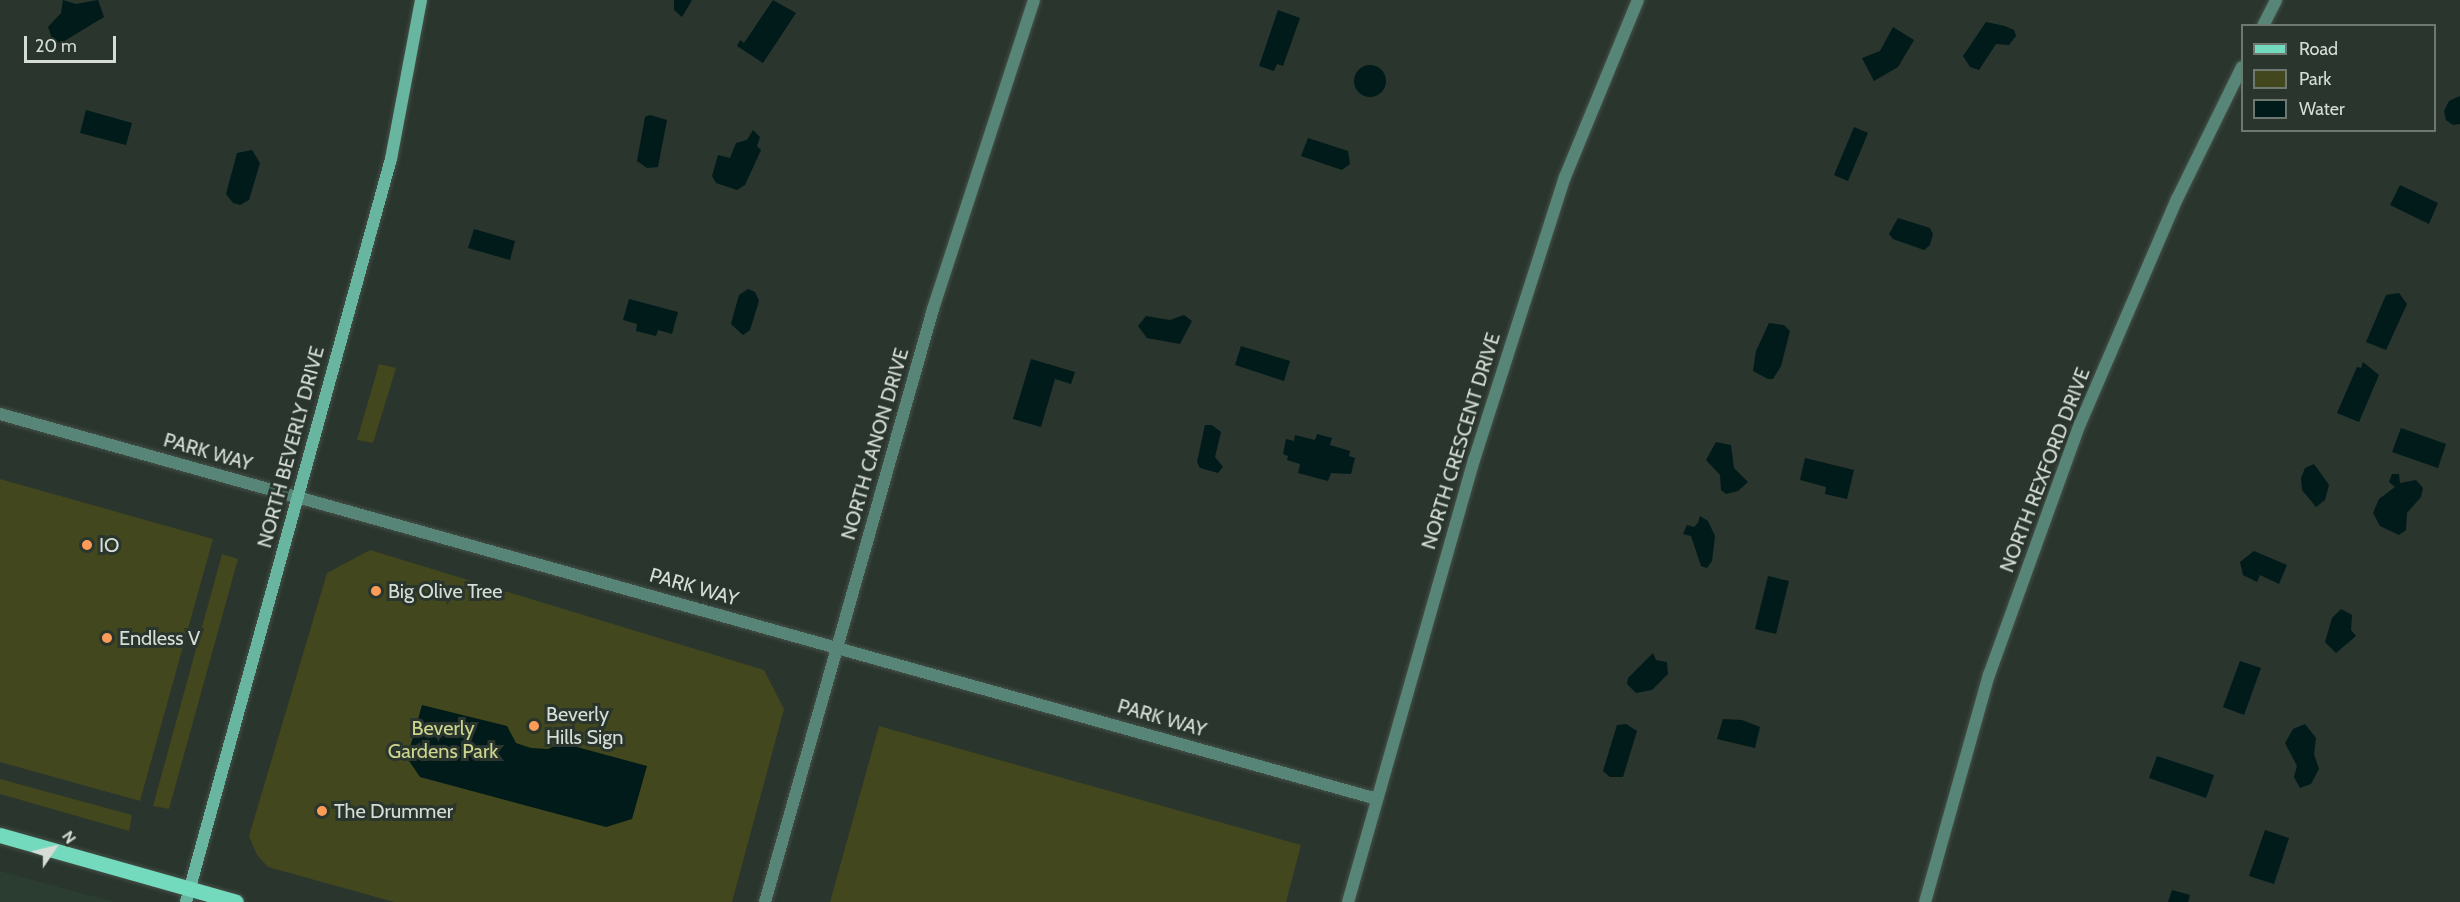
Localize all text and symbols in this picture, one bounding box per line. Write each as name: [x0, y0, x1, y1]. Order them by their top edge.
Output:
scale bar: [27, 24, 118, 62]
legend: [2241, 24, 2436, 132]
text: 20 m: [35, 35, 77, 57]
text: Road: [2299, 38, 2338, 60]
text: Park: [2299, 68, 2331, 90]
text: Water: [2299, 98, 2345, 120]
street label: NORTH CRESCENT DRIVE: [1417, 330, 1505, 552]
street label: NORTH BEVERLY DRIVE: [253, 344, 329, 550]
street label: NORTH CANON DRIVE: [836, 345, 914, 543]
street label: NORTH REXFORD DRIVE: [1995, 364, 2095, 576]
street label: PARK WAY: [161, 428, 255, 476]
place label: IO: [99, 533, 119, 557]
marker: IO: [80, 538, 94, 552]
street label: PARK WAY: [647, 563, 741, 611]
place label: Big Olive Tree: [388, 579, 503, 603]
marker: Big Olive Tree: [369, 584, 383, 598]
place label: Endless V: [119, 626, 200, 650]
marker: Endless V: [100, 631, 114, 645]
street label: PARK WAY: [1115, 694, 1209, 742]
place label: Beverly Hills Sign: [546, 702, 623, 749]
park label: Beverly Gardens Park: [388, 717, 498, 764]
marker: Beverly Hills Sign: [527, 719, 541, 733]
place label: The Drummer: [334, 799, 453, 823]
marker: The Drummer: [315, 804, 329, 818]
north arrow: [24, 818, 84, 878]
text: N: [58, 827, 80, 847]

